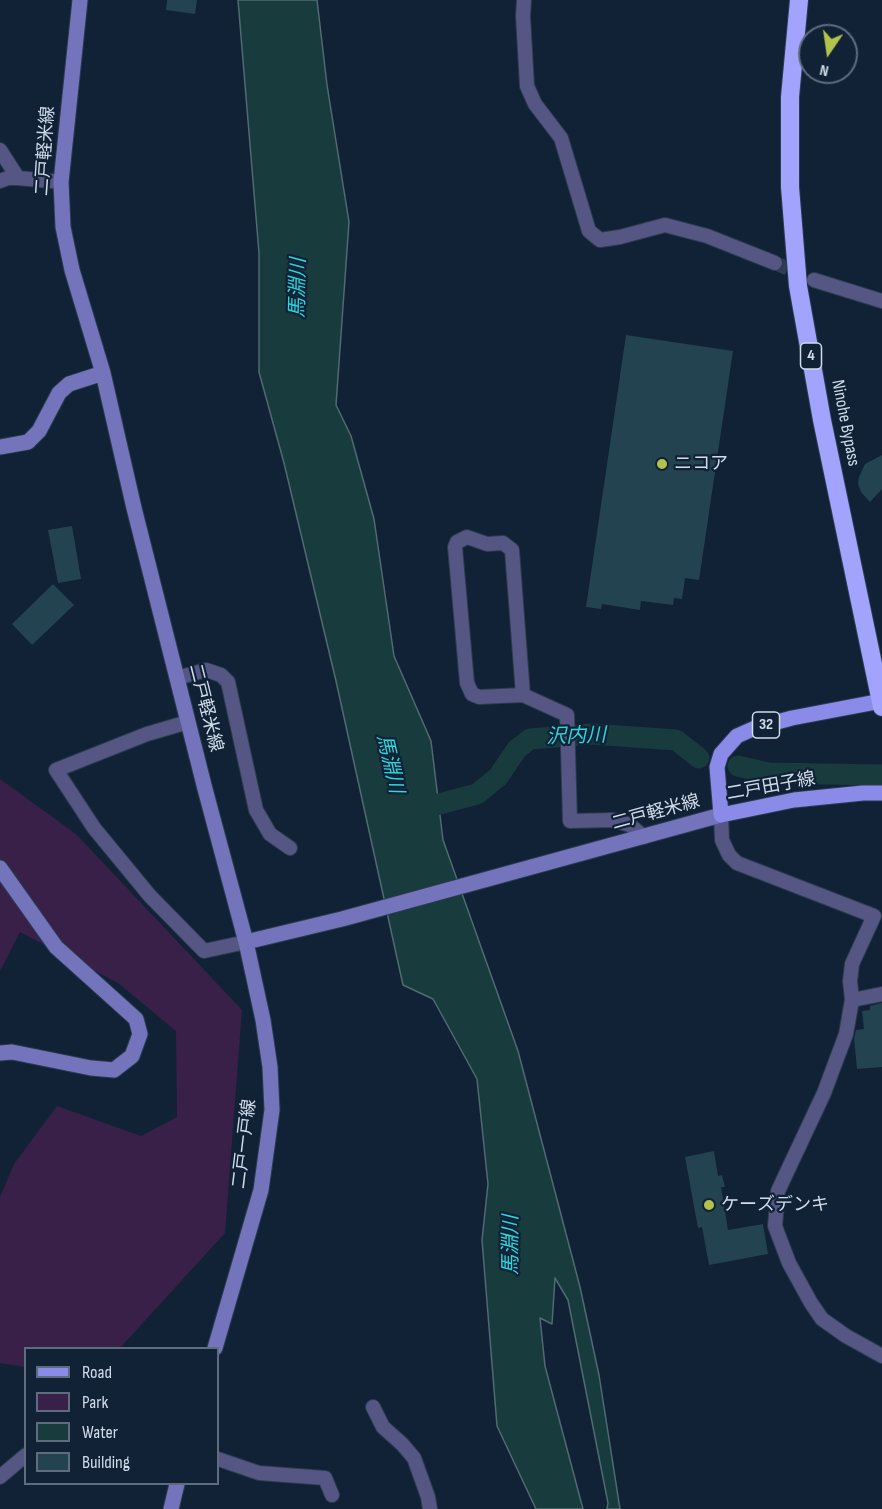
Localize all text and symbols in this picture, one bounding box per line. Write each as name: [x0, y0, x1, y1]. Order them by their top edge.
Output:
north arrow: [798, 24, 858, 84]
text: N: [818, 60, 831, 80]
street label: 二戸軽米線: [32, 105, 60, 197]
water label: 馬淵川: [286, 258, 312, 318]
road number: 4: [800, 343, 822, 369]
street label: Ninohe Bypass: [826, 378, 864, 468]
place label: ニコア: [674, 453, 728, 475]
marker: ニコア: [655, 457, 669, 471]
street label: 二戸軽米線: [184, 662, 226, 754]
road number: 32: [752, 712, 780, 738]
water label: 沢内川: [546, 724, 606, 750]
water label: 馬淵川: [371, 732, 407, 796]
street label: 二戸田子線: [725, 769, 817, 805]
street label: 二戸軽米線: [610, 791, 702, 835]
street label: 二戸一戸線: [229, 1098, 261, 1190]
place label: ケーズデンキ: [721, 1194, 829, 1216]
marker: ケーズデンキ: [702, 1198, 716, 1212]
water label: 馬淵川: [500, 1215, 524, 1275]
legend: [24, 1347, 219, 1485]
text: Road: [82, 1362, 112, 1383]
text: Park: [82, 1392, 108, 1413]
text: Water: [82, 1422, 118, 1443]
text: Building: [82, 1452, 130, 1473]

